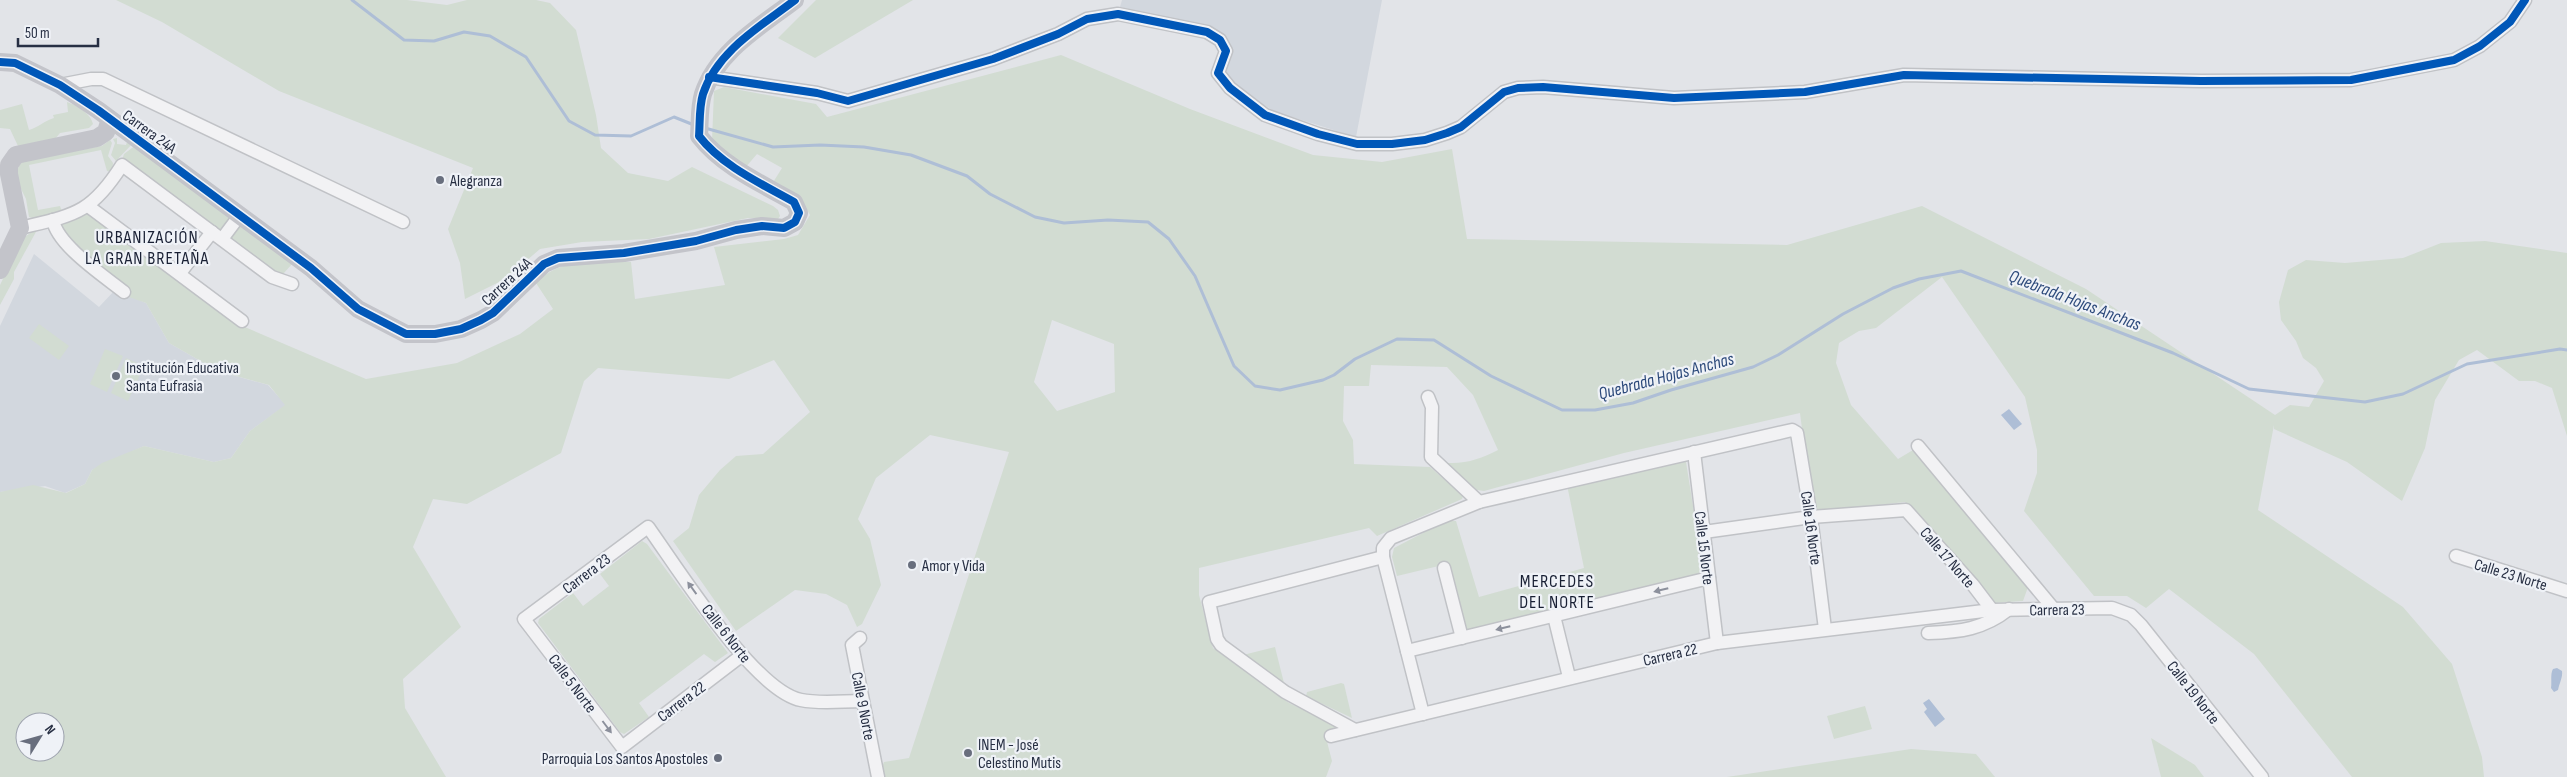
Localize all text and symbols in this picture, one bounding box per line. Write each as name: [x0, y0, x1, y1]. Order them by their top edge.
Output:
scale bar: [18, 15, 98, 47]
text: 50 m: [25, 24, 50, 43]
street label: Carrera 24A: [118, 106, 180, 158]
place label: Alegranza: [449, 172, 502, 191]
marker: Alegranza: [434, 174, 446, 186]
district label: URBANIZACIÓN LA GRAN BRETAÑA: [85, 227, 209, 269]
street label: Carrera 24A: [478, 254, 536, 310]
water label: Quebrada Hojas Anchas: [2006, 266, 2144, 335]
water label: Quebrada Hojas Anchas: [1596, 348, 1737, 405]
place label: Institución Educativa Santa Eufrasia: [126, 359, 239, 396]
marker: Institución Educativa Santa Eufrasia: [110, 370, 122, 382]
street label: Calle 16 Norte: [1796, 490, 1825, 566]
street label: Calle 15 Norte: [1690, 510, 1717, 586]
street label: Calle 17 Norte: [1915, 524, 1978, 592]
street label: Carrera 23: [559, 550, 615, 598]
street label: Calle 23 Norte: [2472, 555, 2549, 596]
place label: Amor y Vida: [921, 557, 985, 576]
marker: Amor y Vida: [906, 559, 918, 571]
district label: MERCEDES DEL NORTE: [1519, 571, 1595, 613]
one-way arrow: [687, 581, 697, 595]
one-way arrow: [1654, 586, 1669, 594]
street label: Calle 6 Norte: [697, 601, 755, 667]
street label: Carrera 23: [2029, 601, 2085, 620]
one-way arrow: [1496, 624, 1511, 632]
street label: Carrera 22: [1641, 640, 1699, 671]
street label: Calle 5 Norte: [544, 651, 600, 717]
street label: Calle 19 Norte: [2162, 658, 2223, 728]
street label: Calle 9 Norte: [847, 671, 878, 742]
street label: Carrera 22: [654, 678, 710, 726]
north arrow: [15, 712, 65, 762]
text: N: [41, 721, 59, 738]
one-way arrow: [601, 721, 612, 734]
place label: INEM - José Celestino Mutis: [978, 736, 1061, 773]
marker: INEM - José Celestino Mutis: [962, 747, 974, 759]
place label: Parroquia Los Santos Apostoles: [542, 750, 708, 769]
marker: Parroquia Los Santos Apostoles: [712, 752, 724, 764]

